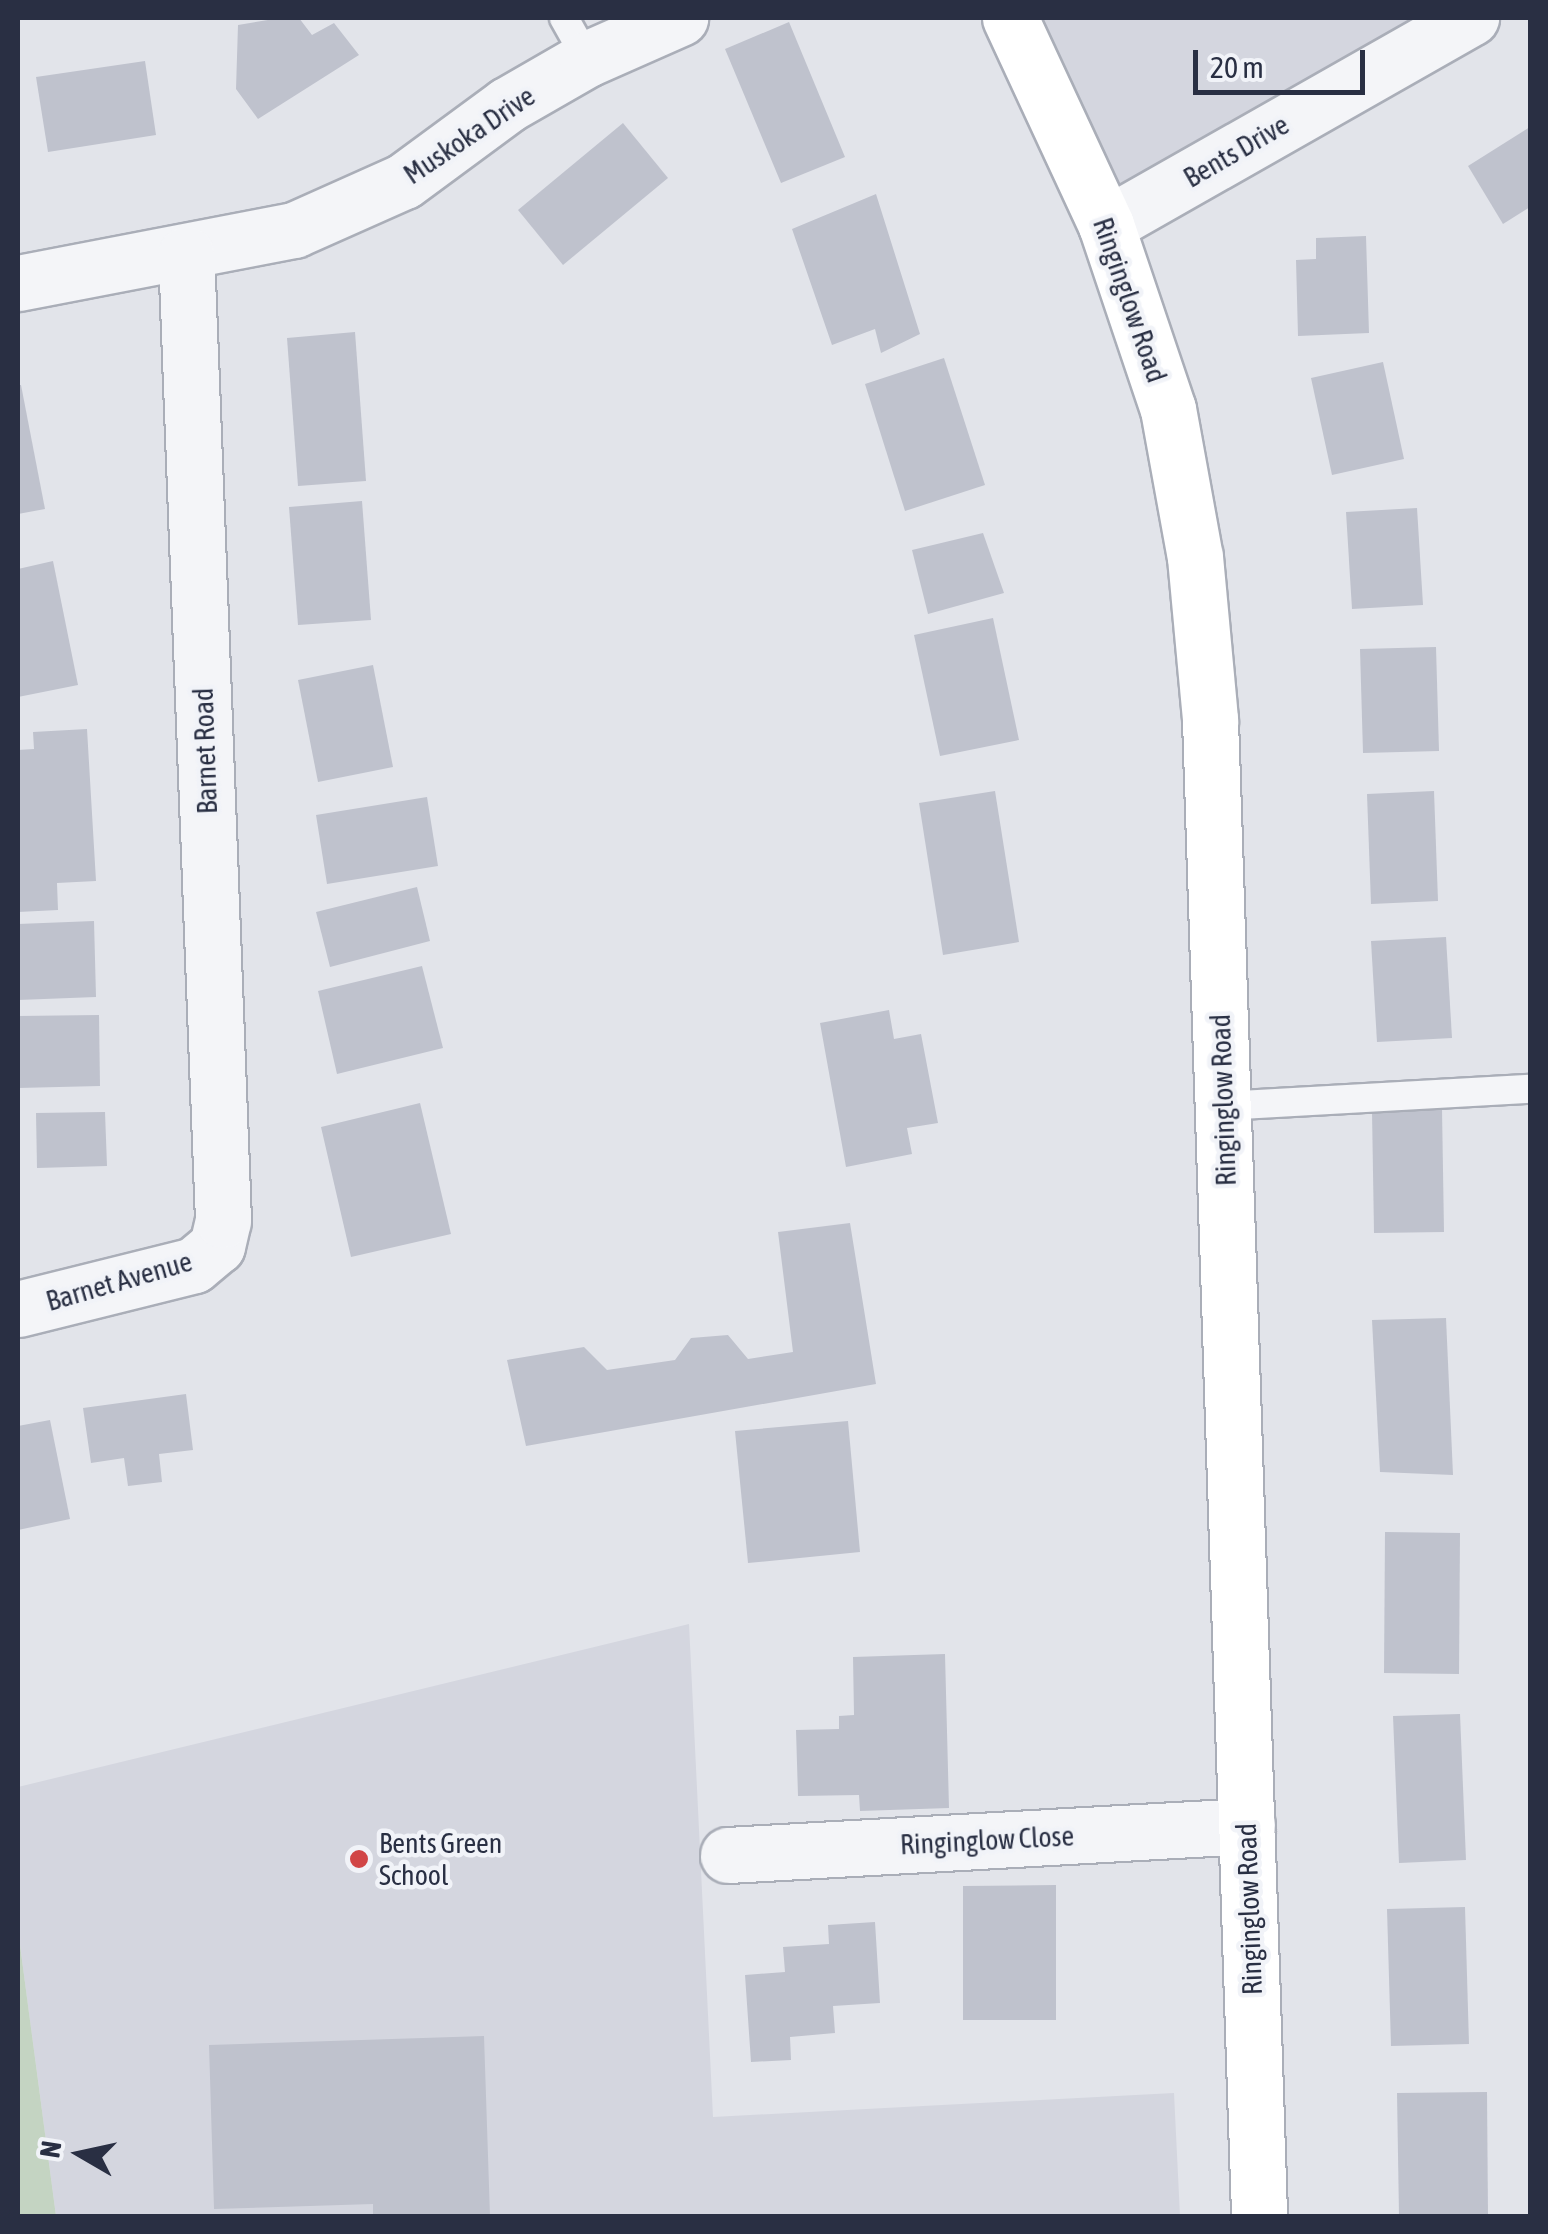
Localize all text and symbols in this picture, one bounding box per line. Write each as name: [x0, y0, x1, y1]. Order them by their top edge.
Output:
scale bar: [1198, 30, 1370, 92]
text: 20 m: [1210, 50, 1264, 84]
street label: Muskoka Drive: [397, 79, 541, 191]
street label: Bents Drive: [1178, 108, 1294, 194]
street label: Ringinglow Road: [1086, 213, 1174, 387]
street label: Barnet Road: [186, 687, 224, 815]
street label: Ringinglow Road: [1203, 1013, 1243, 1187]
street label: Barnet Avenue: [42, 1244, 196, 1318]
street label: Ringinglow Close: [899, 1819, 1075, 1861]
street label: Ringinglow Road: [1229, 1822, 1269, 1996]
place label: Bents Green School: [379, 1826, 502, 1892]
marker: Bents Green School: [348, 1848, 370, 1870]
north arrow: [30, 2104, 130, 2204]
text: N: [33, 2139, 67, 2160]

